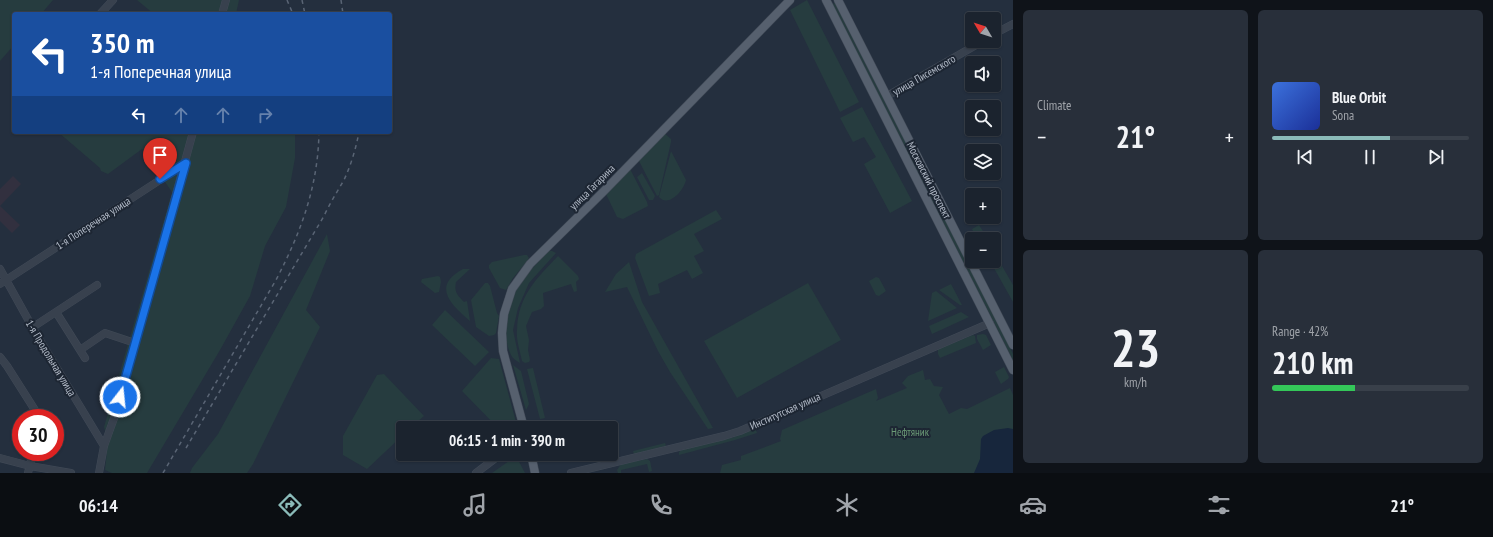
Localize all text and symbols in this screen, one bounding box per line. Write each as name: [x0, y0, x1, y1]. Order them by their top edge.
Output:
north arrow: [965, 12, 1001, 48]
map controls: [965, 12, 1001, 268]
text: 350 m: [90, 24, 154, 61]
icon: left: [24, 28, 76, 80]
street label: улица Писемского: [890, 51, 958, 99]
button: sound: [965, 56, 1001, 92]
text: 1-я Поперечная улица: [90, 60, 232, 83]
text: Blue Orbit: [1332, 88, 1386, 107]
text: Climate: [1037, 97, 1071, 114]
button: search: [965, 100, 1001, 136]
icon: left: [128, 104, 150, 126]
icon: ahead: [170, 104, 192, 126]
icon: ahead: [212, 104, 234, 126]
icon: right: [254, 104, 276, 126]
text: Sona: [1332, 107, 1354, 124]
text: 21°: [1116, 117, 1155, 156]
text: −: [1037, 123, 1046, 151]
text: +: [1225, 123, 1234, 151]
pin: [143, 138, 177, 179]
street label: Московский проспект: [904, 139, 955, 221]
icon: arrive: [149, 144, 171, 166]
button: layers: [965, 144, 1001, 180]
icon: previous: [1294, 146, 1316, 168]
icon: pause: [1359, 146, 1381, 168]
icon: next: [1425, 146, 1447, 168]
street label: улица Гагарина: [566, 161, 618, 213]
button: +: [965, 188, 1001, 224]
street label: 1-я Поперечная улица: [53, 194, 133, 252]
button: −: [965, 232, 1001, 268]
text: 23: [1111, 314, 1160, 381]
street label: 1-я Продольная улица: [23, 317, 79, 399]
text: Range · 42%: [1272, 323, 1328, 340]
text: 210 km: [1272, 343, 1353, 382]
text: km/h: [1124, 374, 1147, 391]
position arrow: [99, 376, 141, 418]
street label: Институтская улица: [748, 389, 822, 433]
speed limit sign: 30: [12, 409, 64, 461]
park label: Нефтяник: [891, 425, 930, 439]
text: 06:15 · 1 min · 390 m: [449, 431, 565, 450]
icon: directions: [276, 491, 304, 519]
icon: music: [461, 491, 489, 519]
icon: phone: [647, 491, 675, 519]
icon: climate: [833, 491, 861, 519]
icon: car: [1019, 491, 1047, 519]
icon: filters: [1205, 491, 1233, 519]
text: 06:14: [79, 494, 118, 517]
text: 21°: [1390, 494, 1414, 517]

